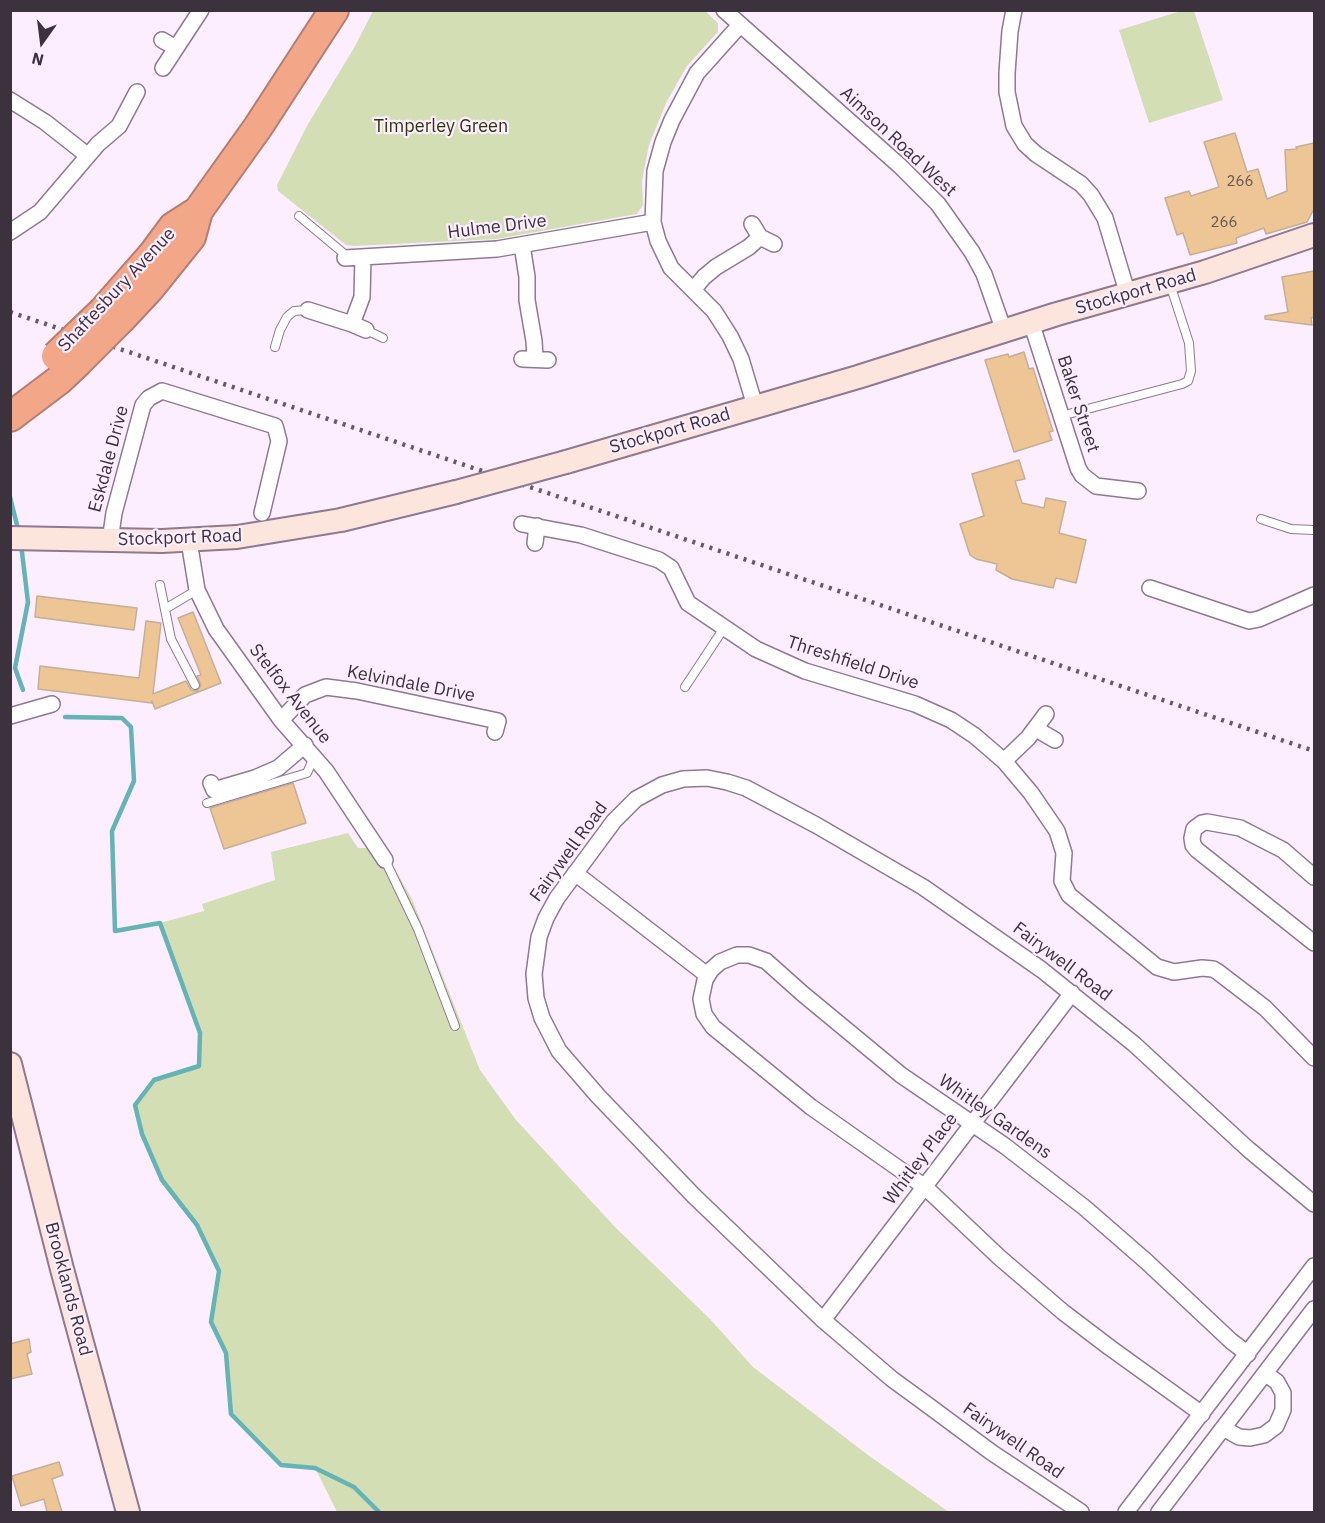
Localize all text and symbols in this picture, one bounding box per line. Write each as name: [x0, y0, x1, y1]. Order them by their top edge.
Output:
north arrow: [12, 12, 72, 72]
text: N: [30, 48, 46, 71]
street label: Aimson Road West: [835, 83, 961, 201]
park label: Timperley Green: [374, 116, 508, 138]
house number: 266: [1227, 173, 1253, 191]
street label: Hulme Drive: [446, 210, 548, 244]
house number: 266: [1211, 214, 1237, 232]
street label: Shaftesbury Avenue: [54, 223, 180, 357]
street label: Stockport Road: [1073, 264, 1199, 320]
street label: Baker Street: [1052, 353, 1104, 455]
street label: Eskdale Drive: [84, 403, 134, 515]
street label: Stockport Road: [607, 403, 733, 459]
street label: Stockport Road: [117, 525, 243, 551]
street label: Threshfield Drive: [784, 632, 922, 694]
street label: Stelfox Avenue: [244, 640, 336, 748]
street label: Kelvindale Drive: [345, 661, 477, 707]
street label: Fairywell Road: [526, 798, 612, 906]
street label: Fairywell Road: [1008, 918, 1116, 1006]
street label: Whitley Gardens: [934, 1070, 1056, 1164]
street label: Whitley Place: [880, 1109, 962, 1209]
street label: Brooklands Road: [40, 1220, 96, 1358]
street label: Fairywell Road: [958, 1398, 1068, 1484]

